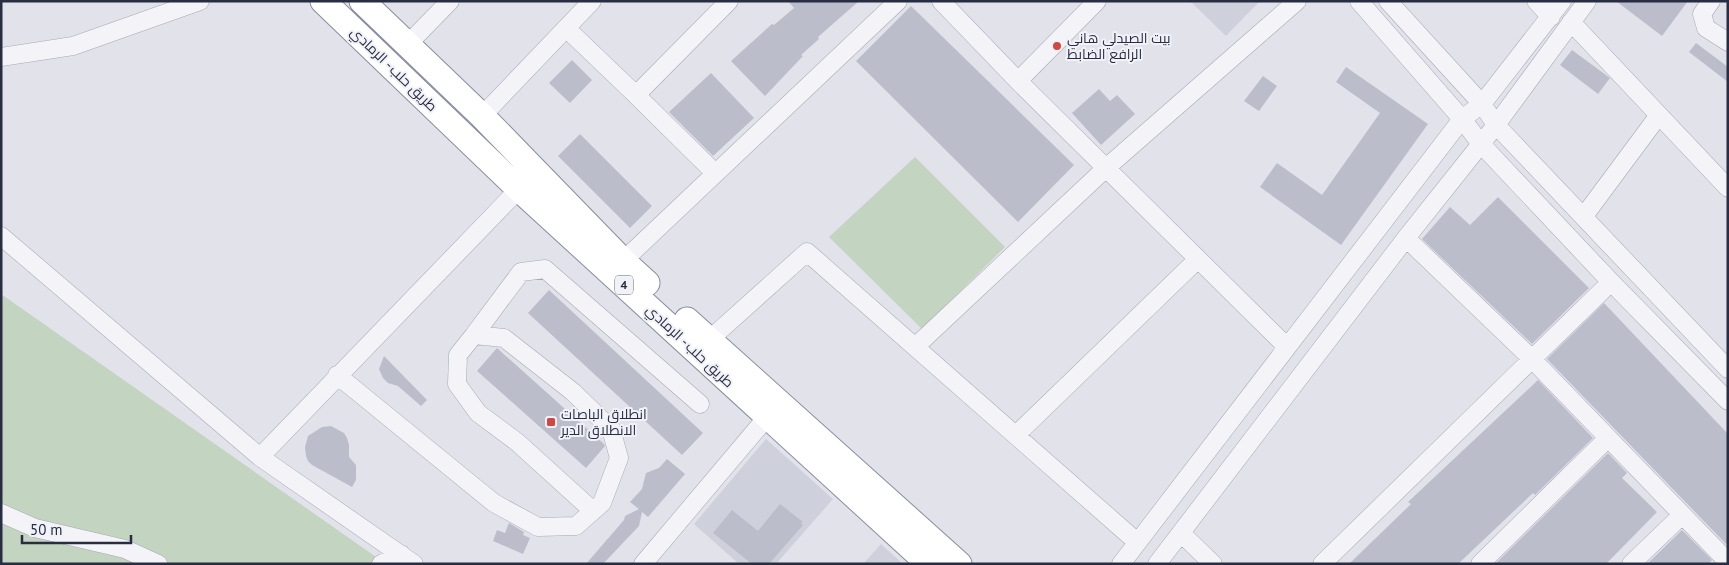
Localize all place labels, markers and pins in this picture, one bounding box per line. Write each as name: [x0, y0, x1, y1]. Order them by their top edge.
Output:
place label: بيت الصيدلي هاني الرافع الضابط: [1067, 29, 1171, 63]
marker: بيت الصيدلي هاني الرافع الضابط: [1051, 40, 1063, 52]
place label: انطلاق الباصات الانطلاق الدير: [560, 405, 647, 439]
marker: انطلاق الباصات الانطلاق الدير: [545, 416, 557, 428]

